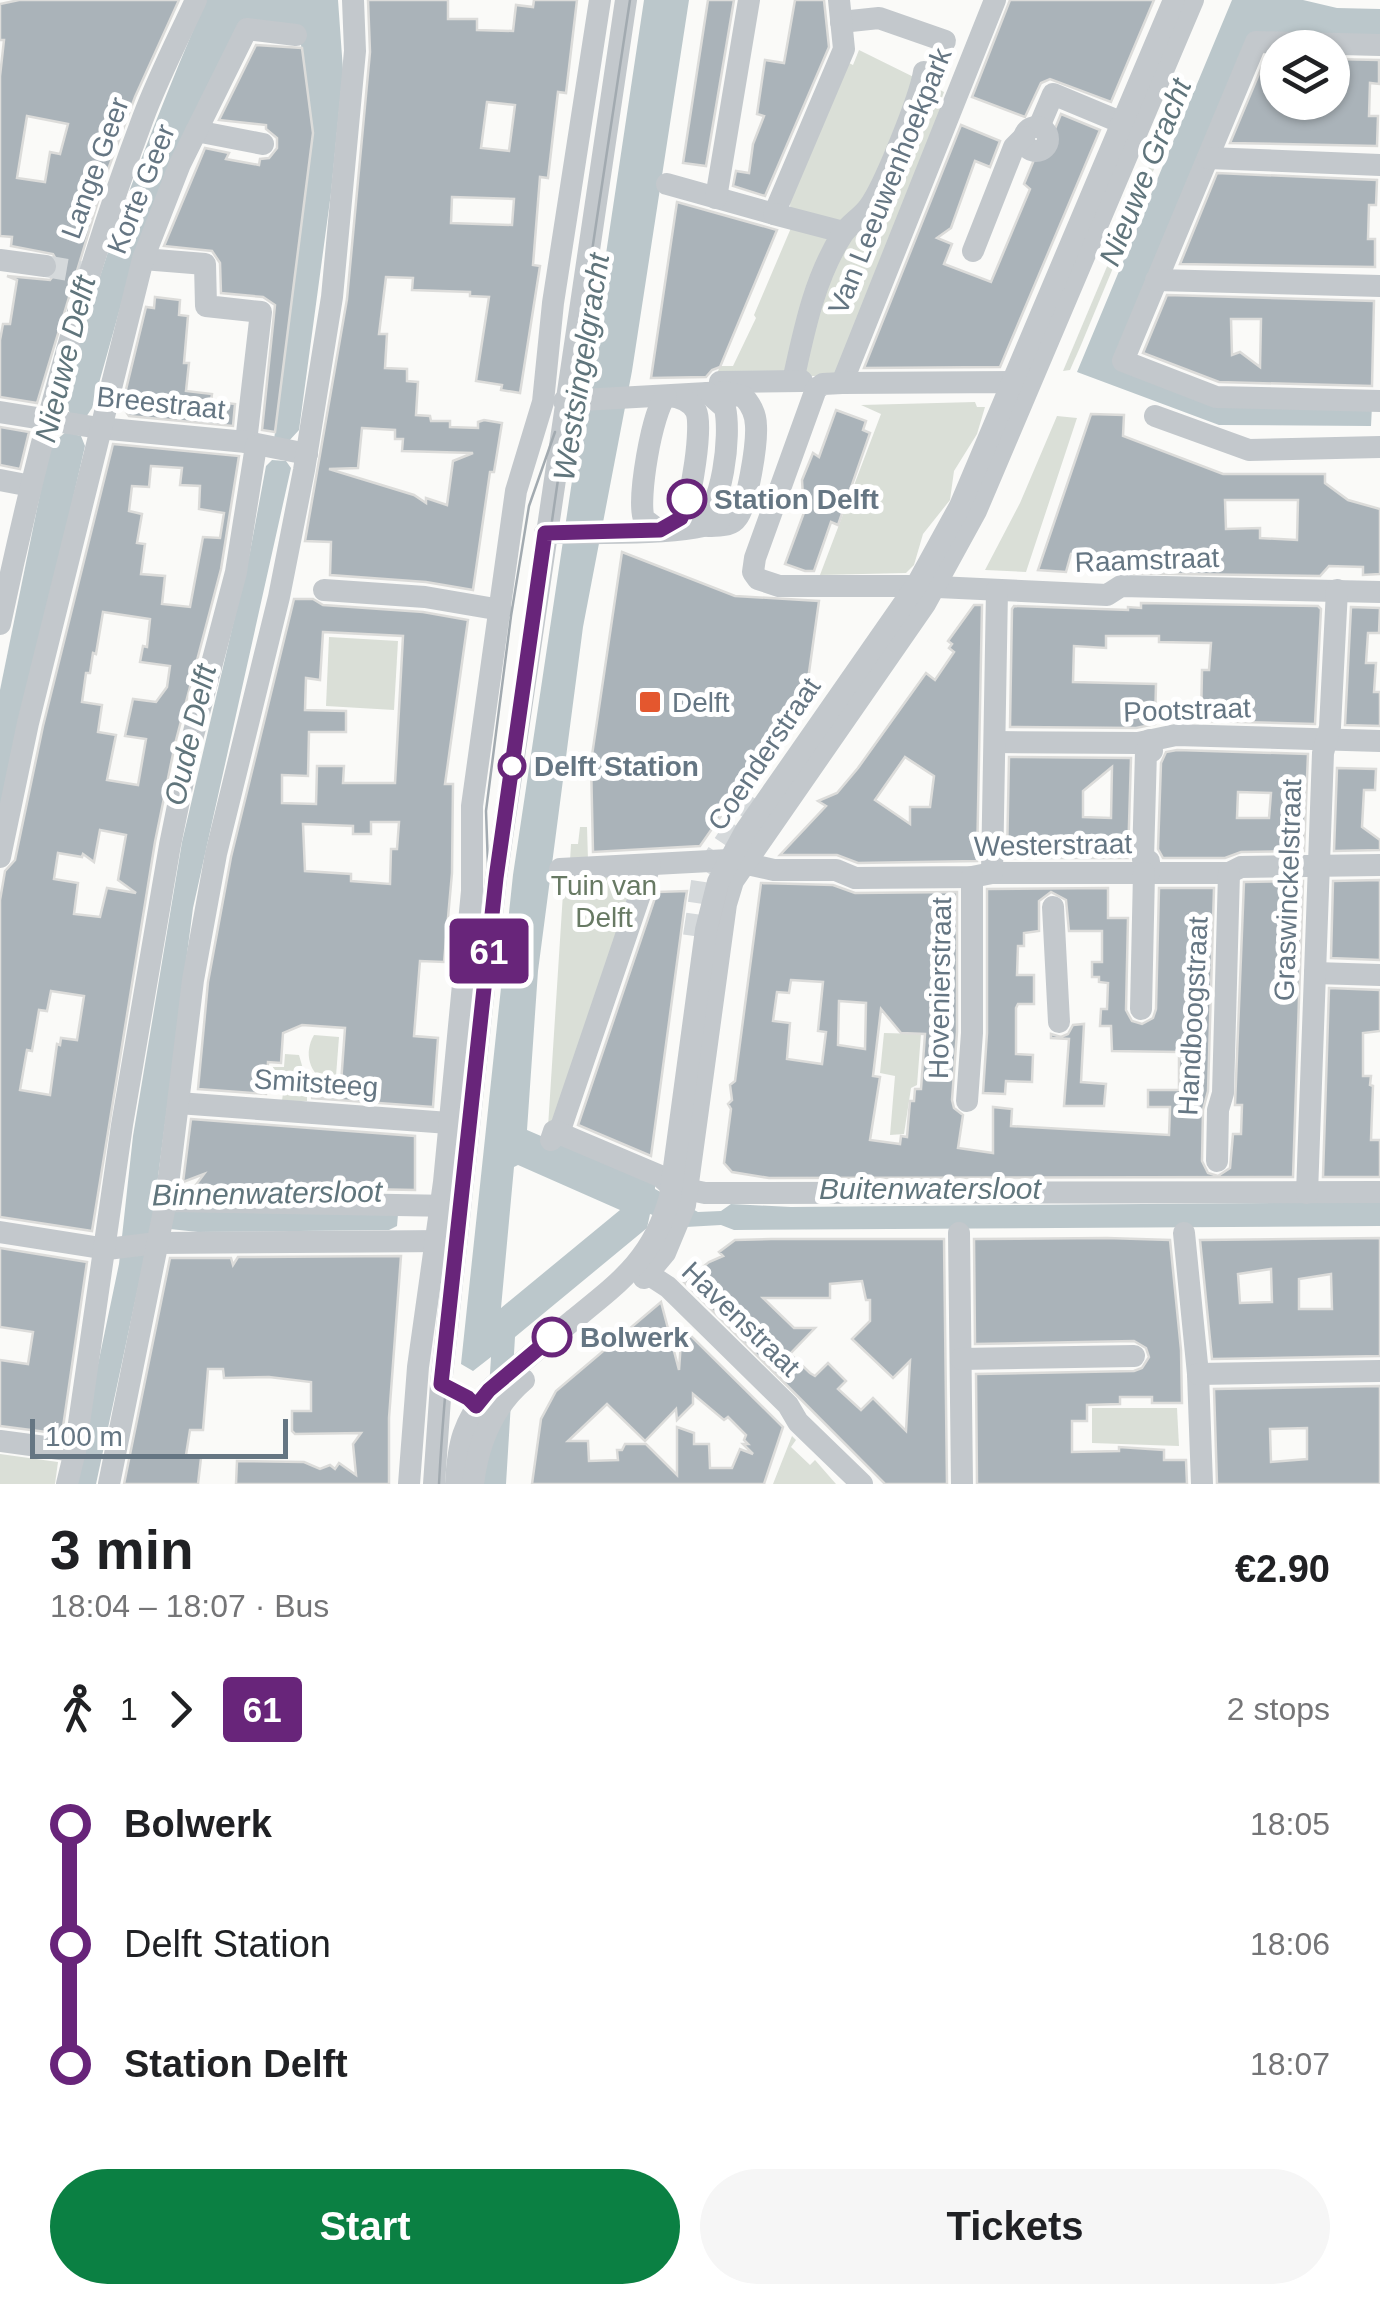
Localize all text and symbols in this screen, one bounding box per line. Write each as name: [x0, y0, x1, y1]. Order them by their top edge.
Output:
map controls: [1260, 30, 1350, 120]
button: layers: [1260, 30, 1350, 120]
street label: Van Leeuwenhoekpark: [822, 42, 958, 319]
water label: Nieuwe Gracht: [1093, 72, 1198, 270]
street label: Lange Geer: [55, 93, 135, 243]
street label: Korte Geer: [101, 120, 181, 258]
water label: Westsingelgracht: [547, 249, 616, 483]
water label: Nieuwe Delft: [28, 271, 102, 446]
street label: Breestraat: [95, 381, 227, 425]
marker: Station Delft: [668, 480, 706, 518]
place label: Station Delft: [714, 484, 879, 515]
street label: Raamstraat: [1074, 542, 1220, 578]
water label: Oude Delft: [158, 660, 223, 809]
street label: Coenderstraat: [702, 672, 827, 836]
place label: Delft: [672, 687, 730, 718]
marker: Delft: [637, 689, 663, 715]
street label: Pootstraat: [1123, 692, 1252, 728]
place label: Delft Station: [534, 751, 699, 782]
marker: Delft Station: [499, 753, 525, 779]
street label: Graswinckelstraat: [1269, 778, 1307, 1002]
street label: Westerstraat: [974, 828, 1133, 862]
park label: Tuin van Delft: [551, 870, 657, 933]
street label: Hovenierstraat: [923, 896, 957, 1079]
street label: Handboogstraat: [1172, 915, 1214, 1116]
line badge: 61: [444, 918, 534, 984]
text: 61: [470, 932, 508, 971]
street label: Smitsteeg: [253, 1063, 379, 1103]
water label: Buitenwatersloot: [819, 1172, 1043, 1205]
water label: Binnenwatersloot: [152, 1174, 384, 1212]
street label: Havenstraat: [676, 1255, 806, 1383]
marker: Bolwerk: [533, 1318, 571, 1356]
place label: Bolwerk: [580, 1322, 689, 1353]
scale bar: [30, 1414, 288, 1458]
text: 100 m: [45, 1421, 123, 1452]
text: 3 min: [50, 1519, 194, 1581]
text: €2.90: [1235, 1548, 1330, 1590]
text: 18:04 – 18:07 · Bus: [50, 1588, 329, 1624]
icon: walk: [50, 1682, 105, 1737]
icon: forward: [153, 1682, 208, 1737]
text: 61: [243, 1690, 282, 1729]
text: 1: [120, 1691, 138, 1727]
text: 2 stops: [1227, 1691, 1330, 1727]
text: Bolwerk: [124, 1803, 272, 1845]
text: 18:05: [1250, 1806, 1330, 1842]
text: Delft Station: [124, 1923, 331, 1965]
text: 18:06: [1250, 1926, 1330, 1962]
text: Station Delft: [124, 2043, 348, 2085]
text: 18:07: [1250, 2046, 1330, 2082]
button: Start: [50, 2169, 680, 2284]
button: Tickets: [700, 2169, 1330, 2284]

